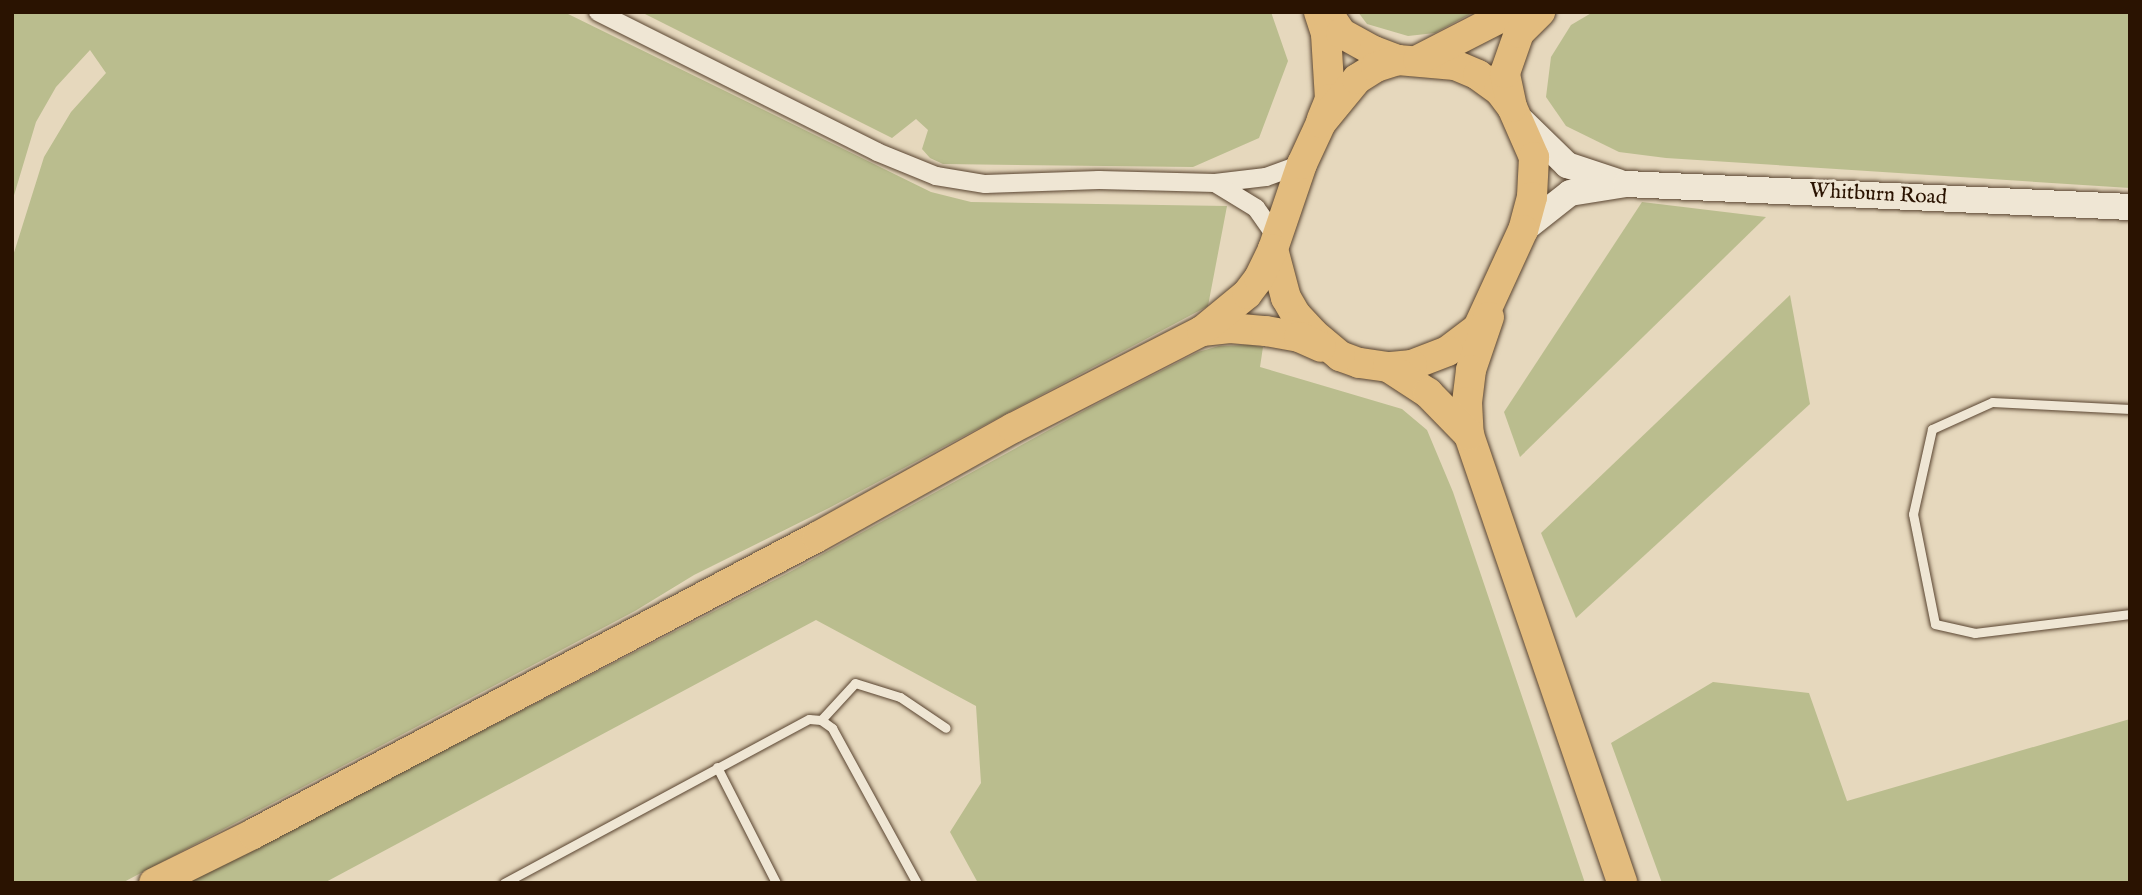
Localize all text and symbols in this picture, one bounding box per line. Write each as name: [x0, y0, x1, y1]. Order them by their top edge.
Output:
street label: Whitburn Road: [1809, 179, 1947, 211]

